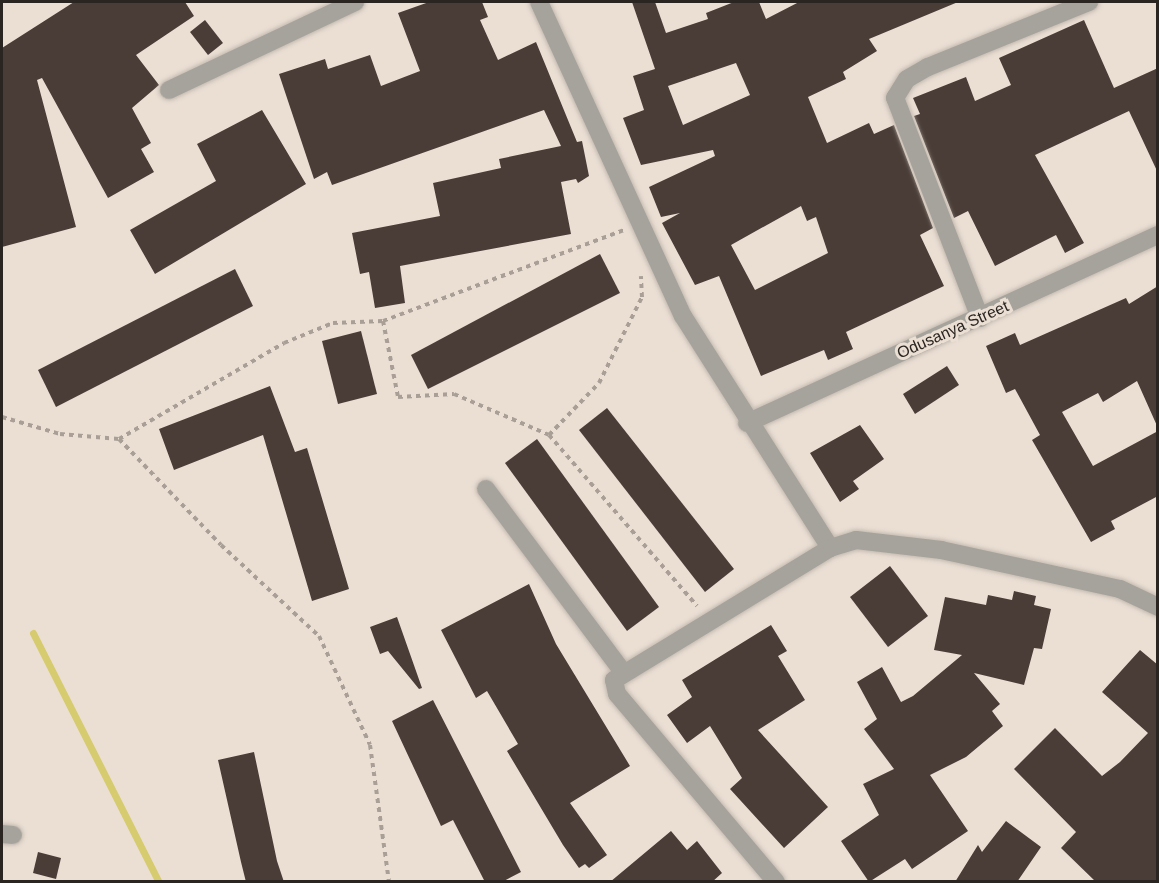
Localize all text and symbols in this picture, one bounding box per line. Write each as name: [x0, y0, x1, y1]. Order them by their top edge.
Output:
street label: Odusanya Street: [894, 297, 1012, 363]

